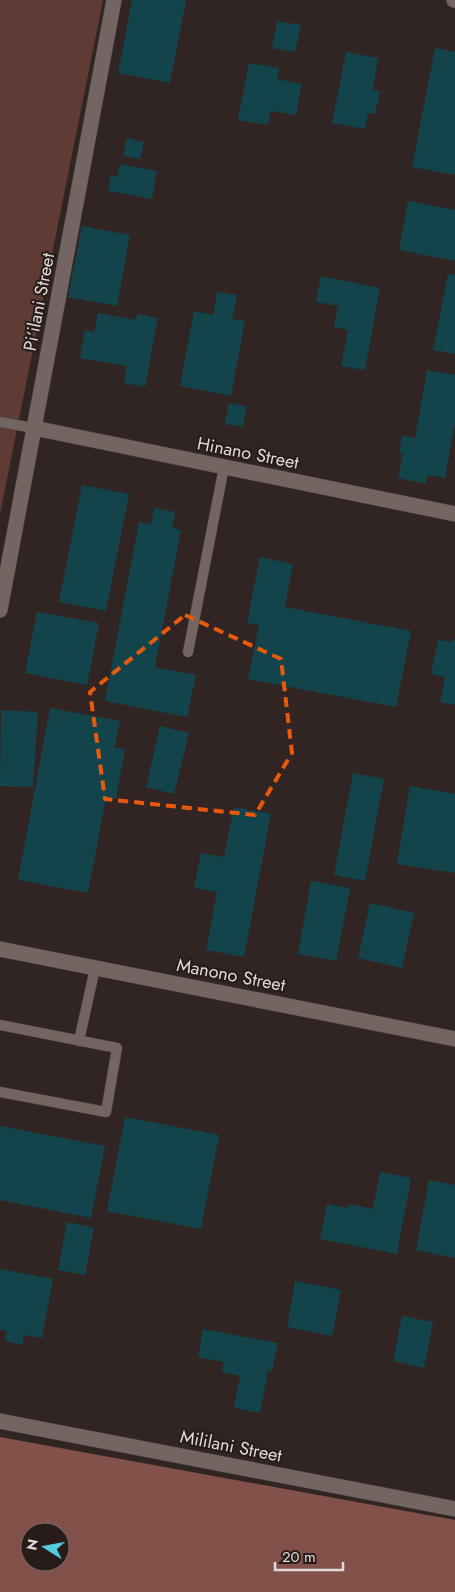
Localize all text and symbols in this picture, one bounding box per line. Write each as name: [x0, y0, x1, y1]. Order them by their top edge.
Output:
street label: Pi‘ilani Street: [17, 250, 61, 353]
street label: Hinano Street: [195, 430, 302, 476]
street label: Manono Street: [174, 952, 288, 998]
street label: Mililani Street: [178, 1423, 285, 1469]
north arrow: [20, 1522, 70, 1572]
text: N: [21, 1537, 43, 1552]
scale bar: [275, 1540, 342, 1572]
text: 20 m: [282, 1546, 316, 1568]

